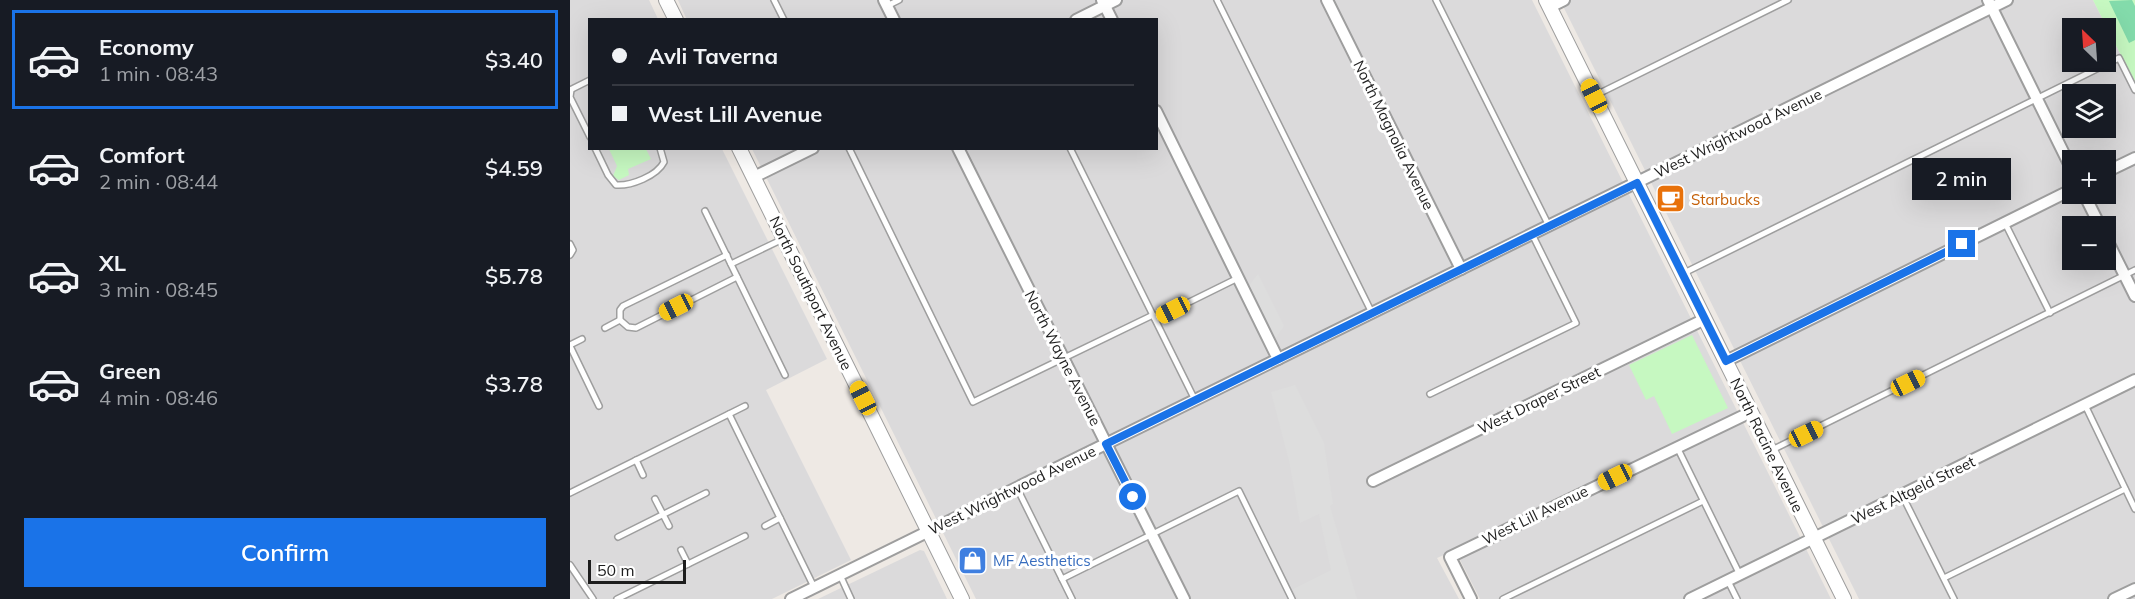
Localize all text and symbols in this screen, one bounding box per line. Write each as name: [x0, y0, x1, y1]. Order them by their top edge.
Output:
north arrow: [2062, 18, 2116, 72]
map controls: [2062, 18, 2116, 270]
icon: car: [27, 33, 81, 87]
text: Economy: [99, 33, 194, 61]
text: Avli Taverna: [648, 42, 778, 70]
text: $3.40: [485, 46, 543, 74]
street label: North Magnolia Avenue: [1349, 57, 1439, 213]
text: 1 min · 08:43: [99, 61, 218, 86]
car: [1578, 76, 1610, 116]
street label: West Wrightwood Avenue: [1651, 84, 1825, 182]
button: layers: [2062, 84, 2116, 138]
text: West Lill Avenue: [648, 100, 822, 128]
icon: car: [27, 141, 81, 195]
text: Comfort: [99, 141, 185, 169]
button: +: [2062, 150, 2116, 204]
text: $4.59: [485, 154, 543, 182]
callout: 2 min: [1912, 157, 2012, 199]
text: 2 min: [1936, 166, 1987, 191]
text: 2 min · 08:44: [99, 169, 218, 194]
cafe icon: Starbucks: [1654, 183, 1686, 215]
place label: Starbucks: [1691, 190, 1760, 209]
street label: North Southport Avenue: [765, 213, 857, 373]
button: −: [2062, 216, 2116, 270]
route end: [1948, 230, 1975, 257]
icon: car: [27, 249, 81, 303]
text: XL: [99, 249, 126, 277]
text: $5.78: [485, 262, 543, 290]
text: 3 min · 08:45: [99, 277, 218, 302]
street label: North Wayne Avenue: [1021, 287, 1105, 429]
car: [656, 291, 696, 323]
car: [1153, 294, 1193, 326]
icon: car: [27, 357, 81, 411]
text: Green: [99, 357, 161, 385]
street label: West Draper Street: [1475, 362, 1603, 438]
car: [1888, 367, 1928, 399]
text: $3.78: [485, 370, 543, 398]
street label: North Racine Avenue: [1726, 375, 1808, 515]
car: [847, 378, 879, 418]
text: 4 min · 08:46: [99, 385, 218, 410]
car: [1786, 418, 1826, 450]
street label: West Wrightwood Avenue: [925, 441, 1099, 539]
street label: West Altgeld Street: [1848, 452, 1978, 528]
car: [1595, 461, 1635, 493]
street label: West Lill Avenue: [1479, 481, 1591, 549]
route start: [1119, 483, 1146, 510]
button: Confirm: [24, 518, 546, 587]
shop icon: MF Aesthetics: [956, 544, 988, 576]
place label: MF Aesthetics: [993, 551, 1091, 570]
scale bar: [588, 557, 686, 584]
text: 50 m: [597, 560, 634, 580]

